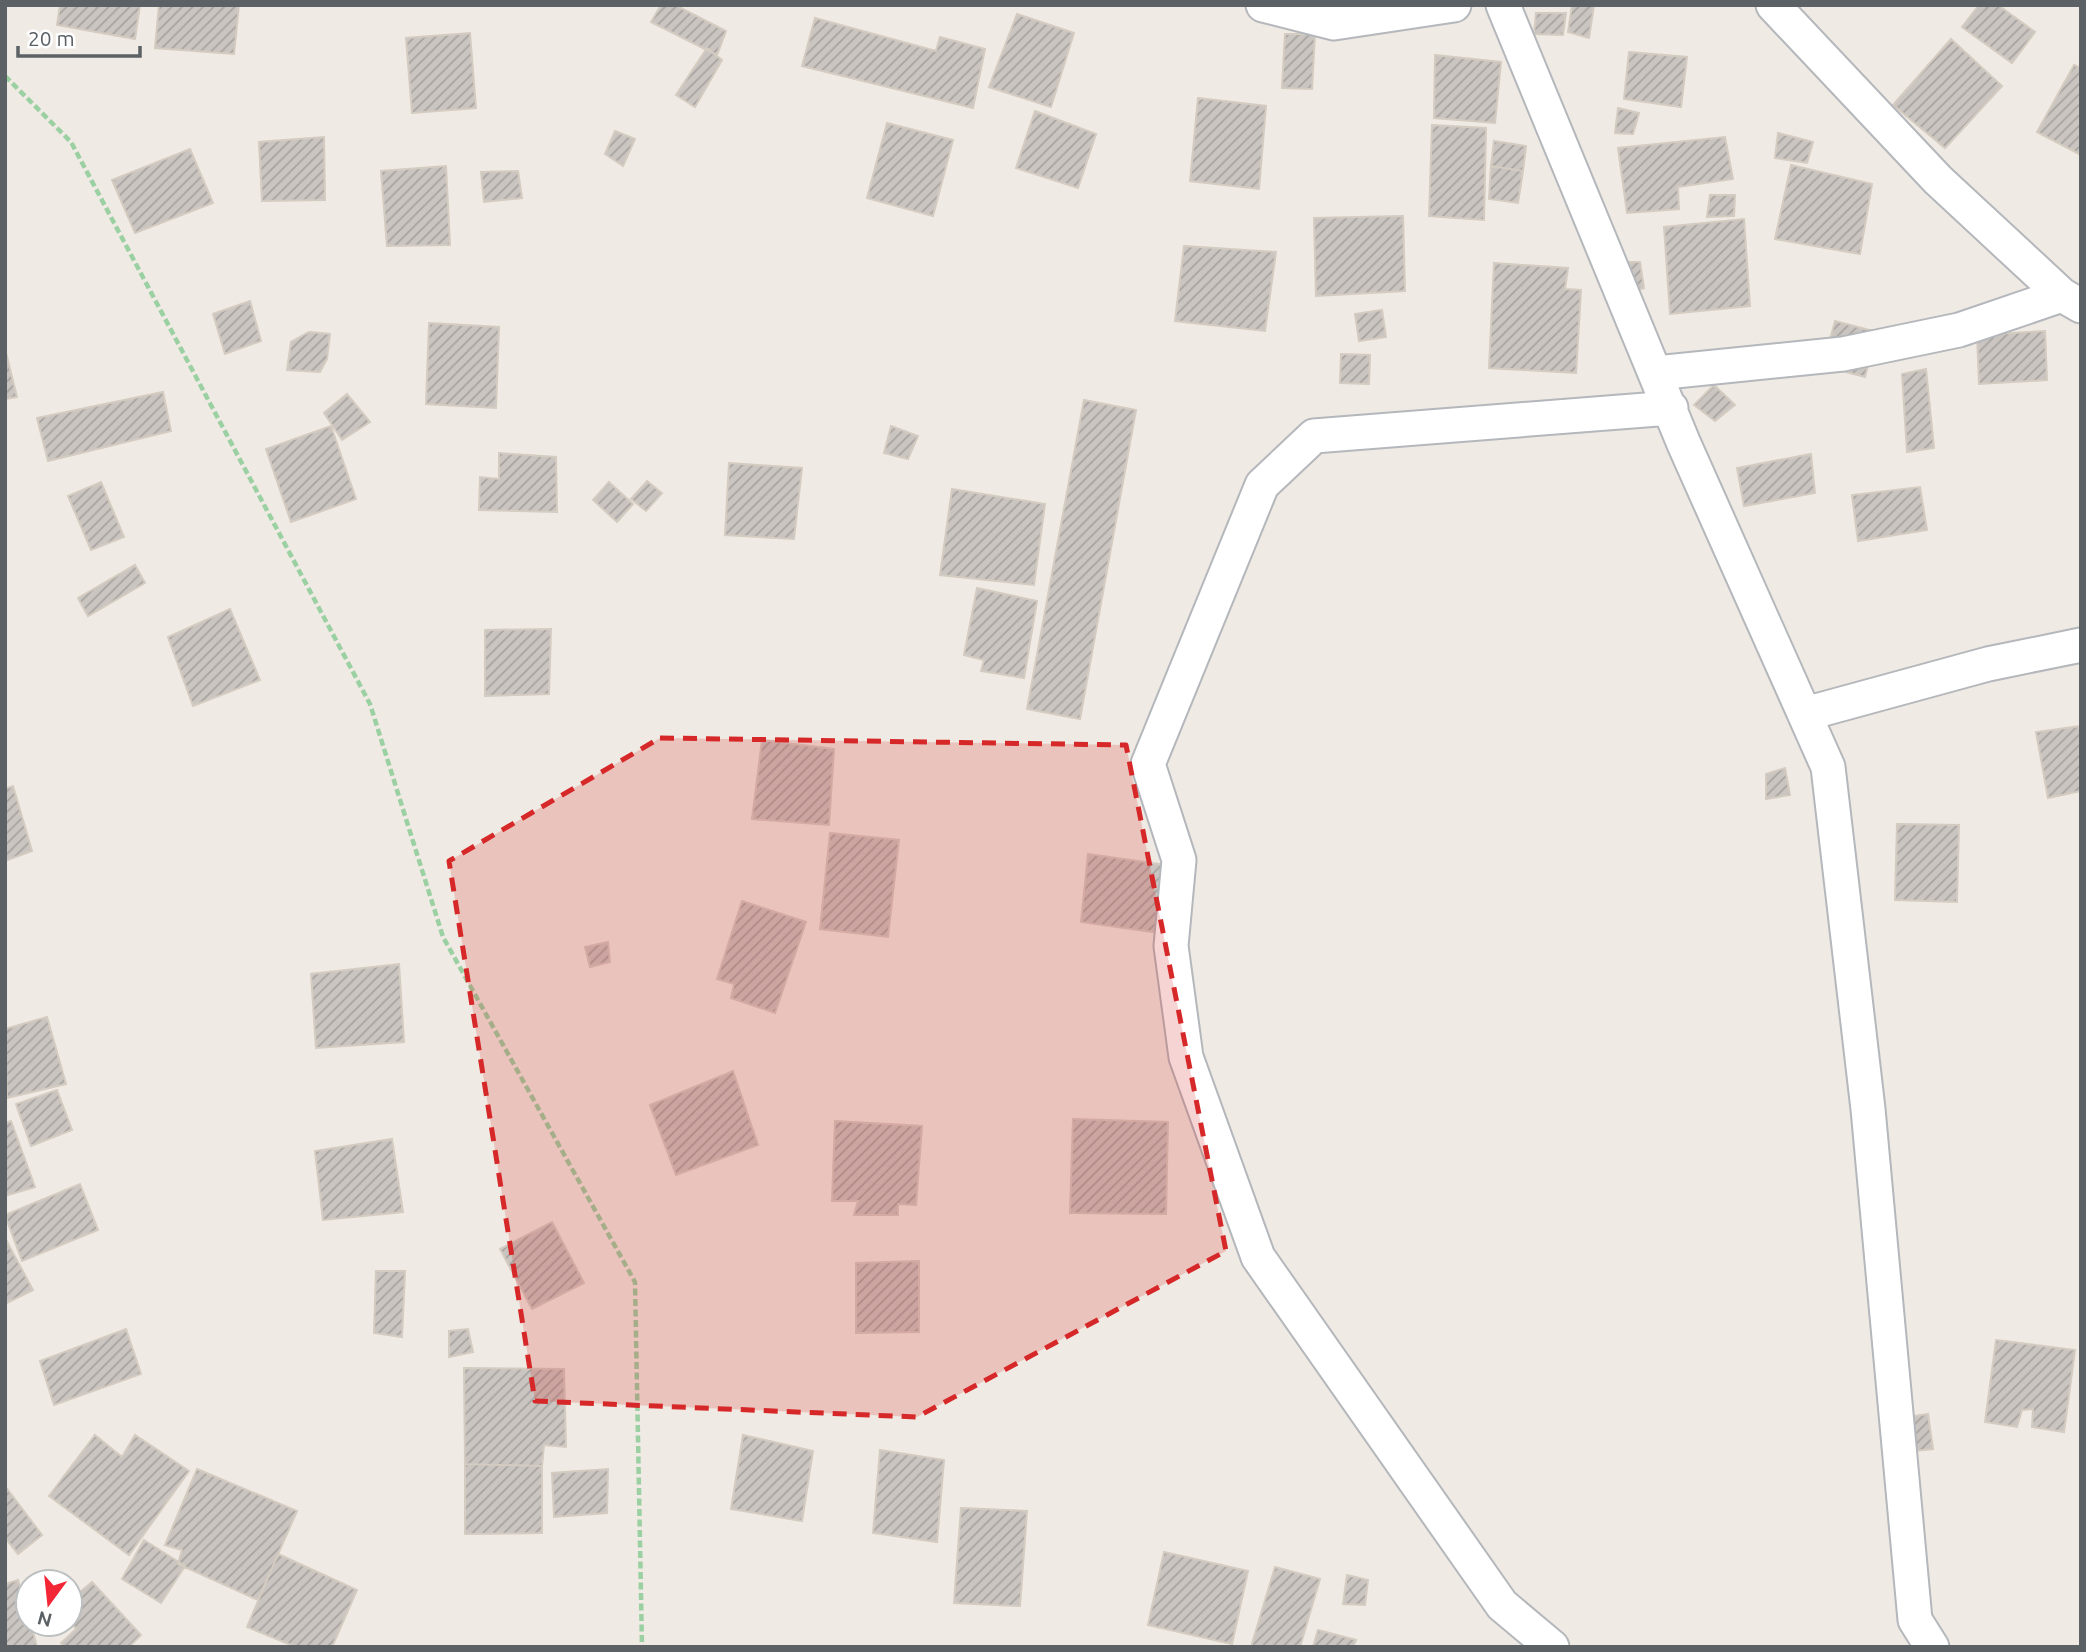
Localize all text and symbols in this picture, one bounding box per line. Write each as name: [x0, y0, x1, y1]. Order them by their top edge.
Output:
scale bar: [18, 14, 140, 58]
text: 20 m: [28, 26, 75, 50]
north arrow: [14, 1568, 84, 1638]
text: N: [35, 1607, 54, 1632]

